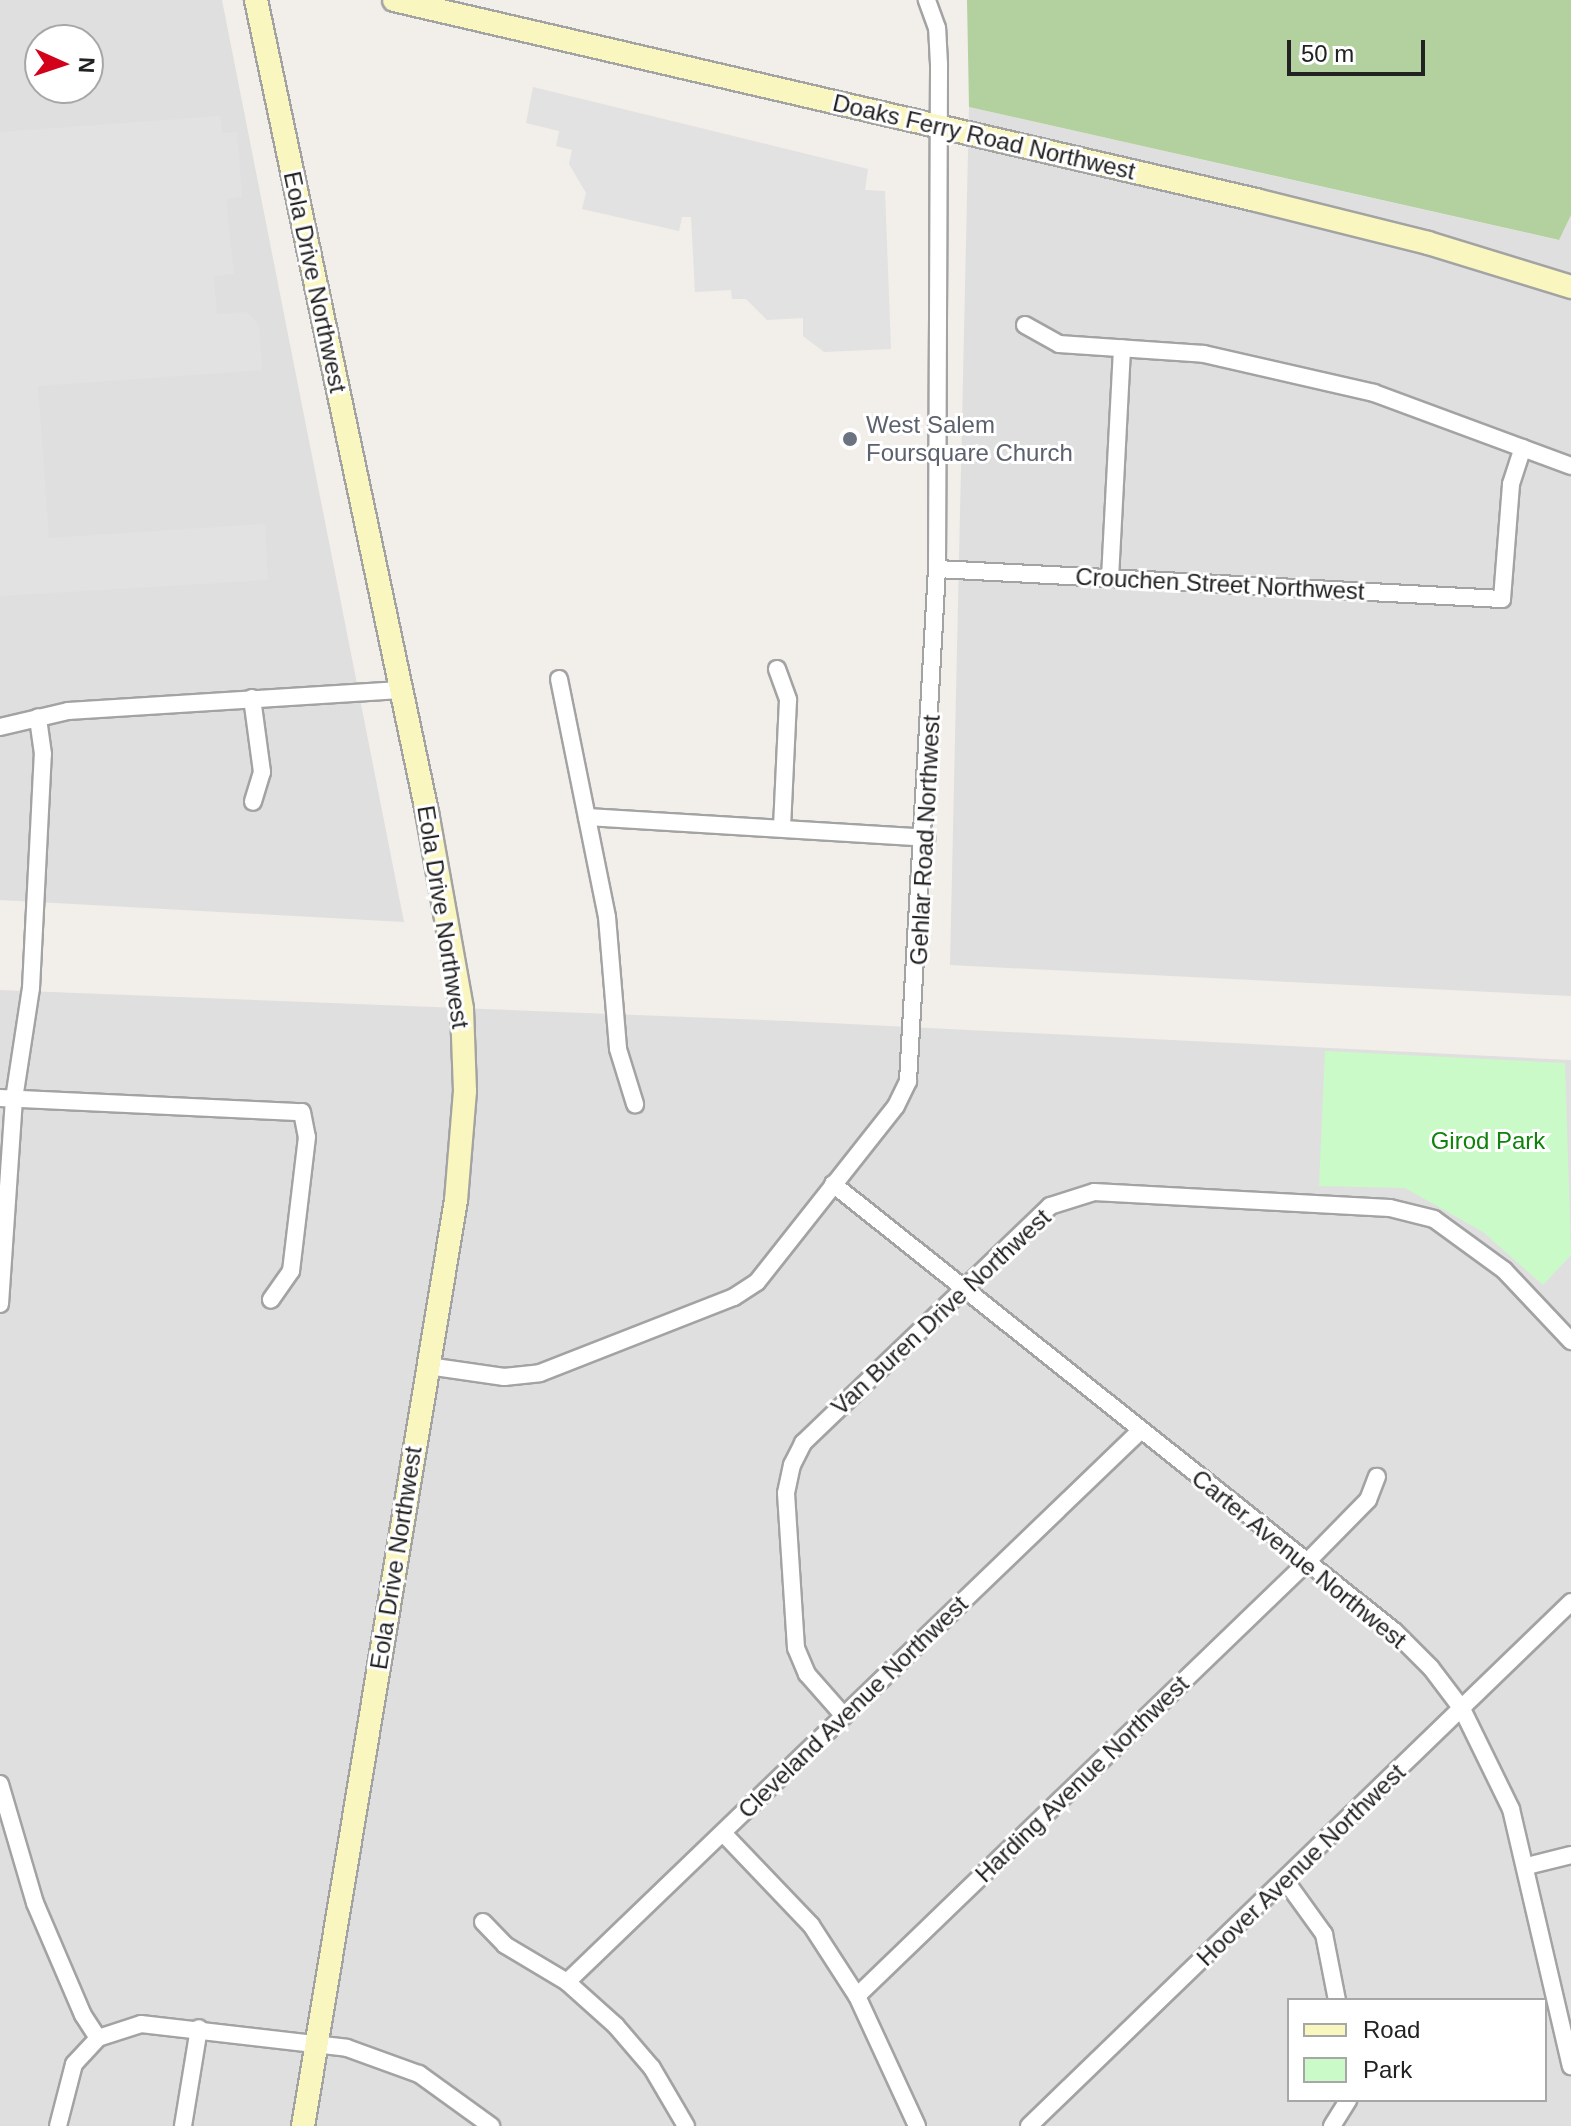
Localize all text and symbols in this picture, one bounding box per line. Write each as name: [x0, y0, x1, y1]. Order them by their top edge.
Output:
north arrow: [24, 24, 104, 104]
scale bar: [1291, 24, 1429, 74]
text: 50 m: [1301, 40, 1354, 67]
text: N: [74, 57, 99, 74]
street label: Doaks Ferry Road Northwest: [830, 88, 1138, 186]
street label: Eola Drive Northwest: [277, 169, 353, 395]
place label: West Salem Foursquare Church: [866, 411, 1073, 467]
marker: West Salem Foursquare Church: [841, 430, 859, 448]
street label: Crouchen Street Northwest: [1075, 562, 1365, 606]
street label: Gehlar Road Northwest: [904, 714, 946, 966]
street label: Eola Drive Northwest: [411, 803, 475, 1031]
park label: Girod Park: [1431, 1127, 1545, 1155]
street label: Van Buren Drive Northwest: [825, 1203, 1057, 1421]
street label: Eola Drive Northwest: [364, 1444, 428, 1672]
street label: Carter Avenue Northwest: [1185, 1463, 1413, 1655]
street label: Cleveland Avenue Northwest: [732, 1589, 974, 1825]
street label: Harding Avenue Northwest: [969, 1669, 1195, 1889]
street label: Hoover Avenue Northwest: [1190, 1757, 1412, 1973]
legend: [1287, 1998, 1547, 2102]
text: Road: [1363, 2016, 1420, 2043]
text: Park: [1363, 2056, 1412, 2083]

